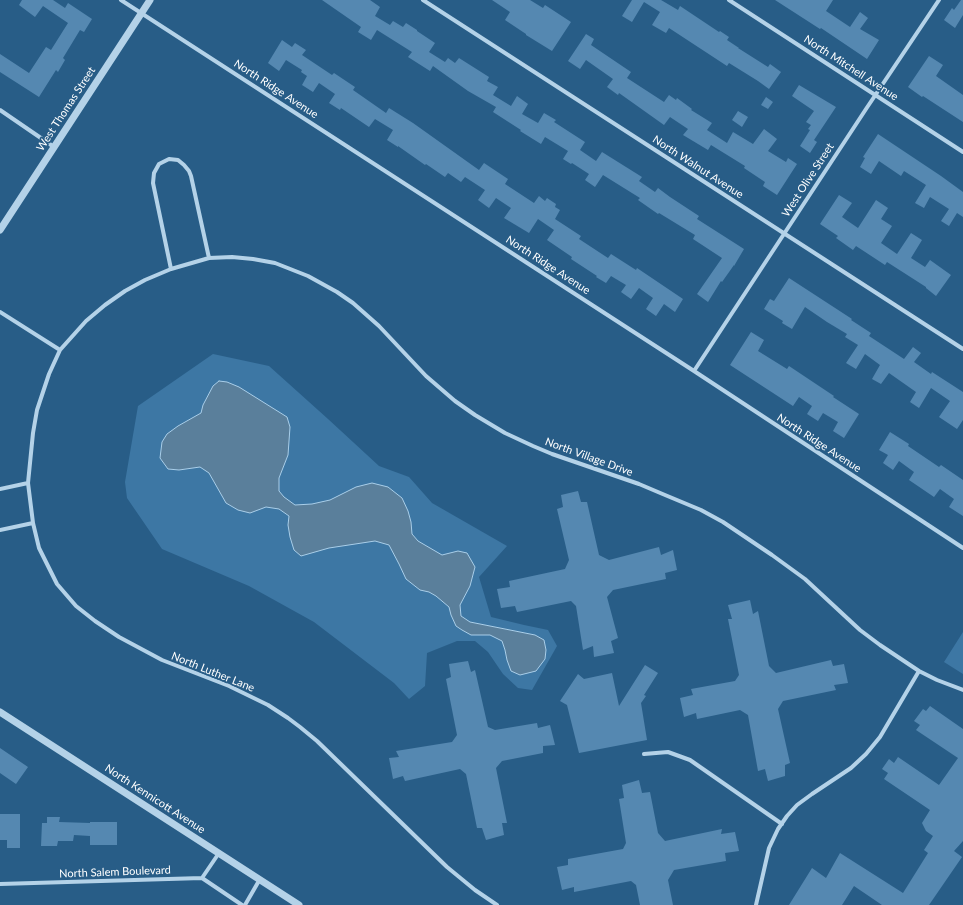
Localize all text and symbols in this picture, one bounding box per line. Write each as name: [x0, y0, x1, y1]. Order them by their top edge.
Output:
street label: North Mitchell Avenue: [801, 33, 901, 103]
street label: North Ridge Avenue: [231, 57, 321, 121]
street label: West Thomas Street: [34, 64, 98, 154]
street label: North Walnut Avenue: [650, 133, 746, 201]
street label: West Olive Street: [779, 141, 837, 219]
street label: North Ridge Avenue: [503, 233, 593, 297]
street label: North Ridge Avenue: [774, 411, 864, 475]
street label: North Village Drive: [543, 435, 635, 479]
street label: North Luther Lane: [169, 649, 257, 695]
street label: North Kennicott Avenue: [102, 762, 208, 836]
street label: North Salem Boulevard: [59, 863, 171, 881]

